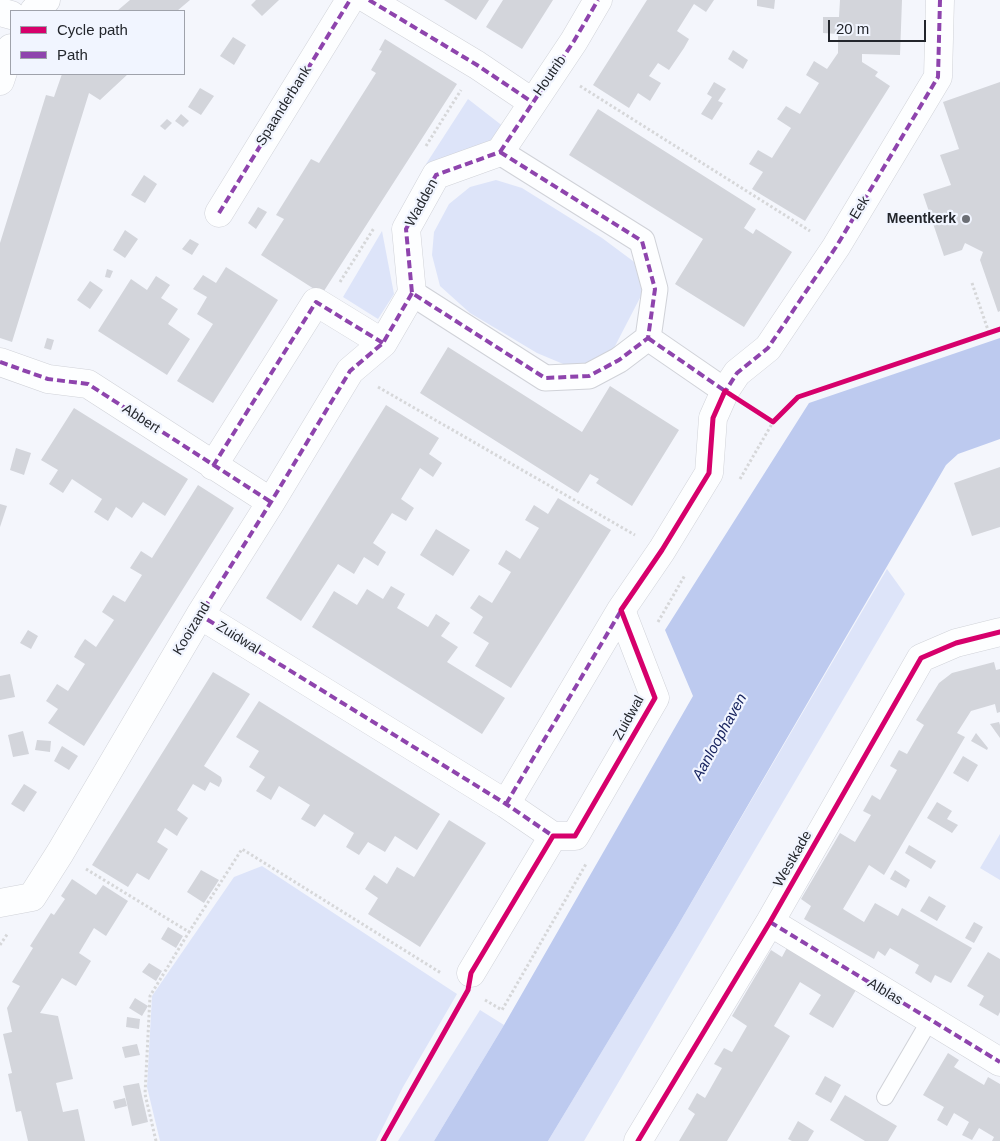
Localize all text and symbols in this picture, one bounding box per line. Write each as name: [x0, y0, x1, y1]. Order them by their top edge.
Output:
legend: [10, 10, 185, 75]
scale bar: [830, 10, 928, 42]
text: 20 m: [836, 20, 869, 37]
text: Cycle path: [57, 21, 128, 38]
text: Path: [57, 46, 88, 63]
street label: Houtrib: [530, 53, 570, 99]
street label: Spaanderbank: [253, 63, 315, 149]
street label: Wadden: [402, 176, 442, 230]
street label: Eek: [847, 193, 873, 223]
place label: Meentkerk: [887, 211, 956, 227]
marker: Meentkerk: [960, 213, 972, 225]
street label: Abbert: [119, 401, 163, 437]
street label: Kooizand: [170, 600, 214, 658]
street label: Zuidwal: [213, 618, 263, 658]
water label: Aanloophaven: [689, 691, 751, 783]
street label: Zuidwal: [610, 693, 648, 743]
street label: Westkade: [770, 828, 816, 890]
street label: Alblas: [864, 975, 906, 1009]

